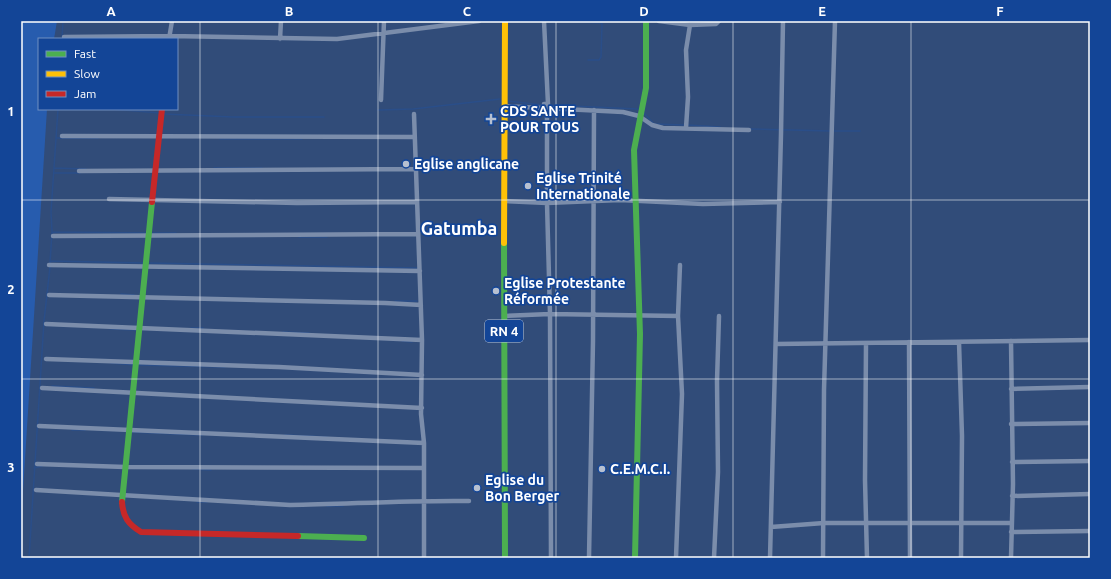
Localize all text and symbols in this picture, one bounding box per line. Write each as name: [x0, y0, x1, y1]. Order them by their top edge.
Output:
text: A: [106, 4, 116, 18]
text: B: [285, 4, 294, 18]
text: C: [463, 4, 472, 18]
text: D: [639, 4, 649, 18]
text: E: [818, 4, 826, 18]
text: F: [996, 4, 1004, 18]
legend: [38, 38, 178, 110]
text: Fast: [74, 47, 96, 60]
text: Slow: [74, 67, 100, 80]
text: Jam: [74, 87, 96, 100]
place label: CDS SANTE POUR TOUS: [500, 103, 579, 135]
text: 1: [7, 104, 15, 118]
marker: CDS SANTE POUR TOUS: [485, 113, 497, 125]
place label: Eglise anglicane: [414, 156, 519, 172]
marker: Eglise anglicane: [401, 159, 411, 169]
place label: Eglise Trinité Internationale: [536, 170, 630, 202]
marker: Eglise Trinité Internationale: [523, 181, 533, 191]
district label: Gatumba: [421, 218, 497, 238]
place label: Eglise Protestante Réformée: [504, 275, 625, 307]
text: 2: [7, 282, 15, 296]
marker: Eglise Protestante Réformée: [491, 286, 501, 296]
road number: RN 4: [485, 320, 523, 342]
text: 3: [7, 460, 15, 474]
place label: C.E.M.C.I.: [610, 461, 670, 477]
marker: C.E.M.C.I.: [597, 464, 607, 474]
place label: Eglise du Bon Berger: [485, 472, 560, 504]
marker: Eglise du Bon Berger: [472, 483, 482, 493]

